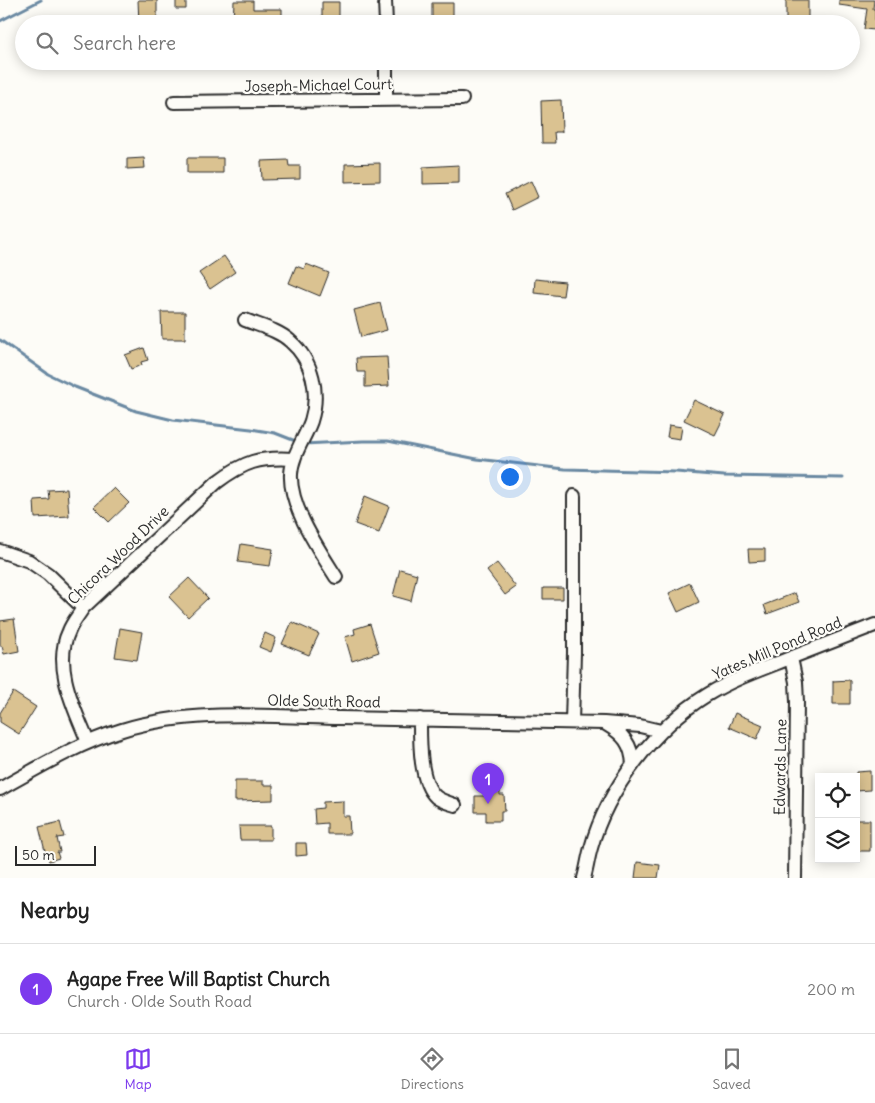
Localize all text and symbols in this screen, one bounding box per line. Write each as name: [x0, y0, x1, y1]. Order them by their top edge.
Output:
search box: [15, 15, 860, 70]
icon: search: [33, 29, 61, 57]
text: Search here: [73, 31, 176, 55]
street label: Joseph-Michael Court: [244, 74, 392, 96]
your location: [497, 464, 523, 490]
street label: Chicora Wood Drive: [63, 502, 173, 608]
street label: Yates Mill Pond Road: [710, 612, 845, 684]
street label: Olde South Road: [267, 691, 381, 711]
street label: Edwards Lane: [770, 719, 790, 815]
pin: 1: [472, 763, 504, 804]
map controls: [815, 773, 860, 863]
button: locate: [815, 773, 860, 818]
button: layers: [815, 818, 860, 863]
scale bar: [15, 843, 96, 866]
text: 50 m: [22, 846, 55, 864]
text: Nearby: [20, 897, 90, 924]
text: Agape Free Will Baptist Church: [67, 967, 330, 991]
text: 1: [33, 979, 39, 999]
text: 200 m: [807, 979, 855, 999]
text: Church · Olde South Road: [67, 991, 252, 1011]
tab: Map: [124, 1045, 152, 1093]
tab: Directions: [401, 1045, 464, 1093]
tab: Saved: [712, 1045, 751, 1093]

